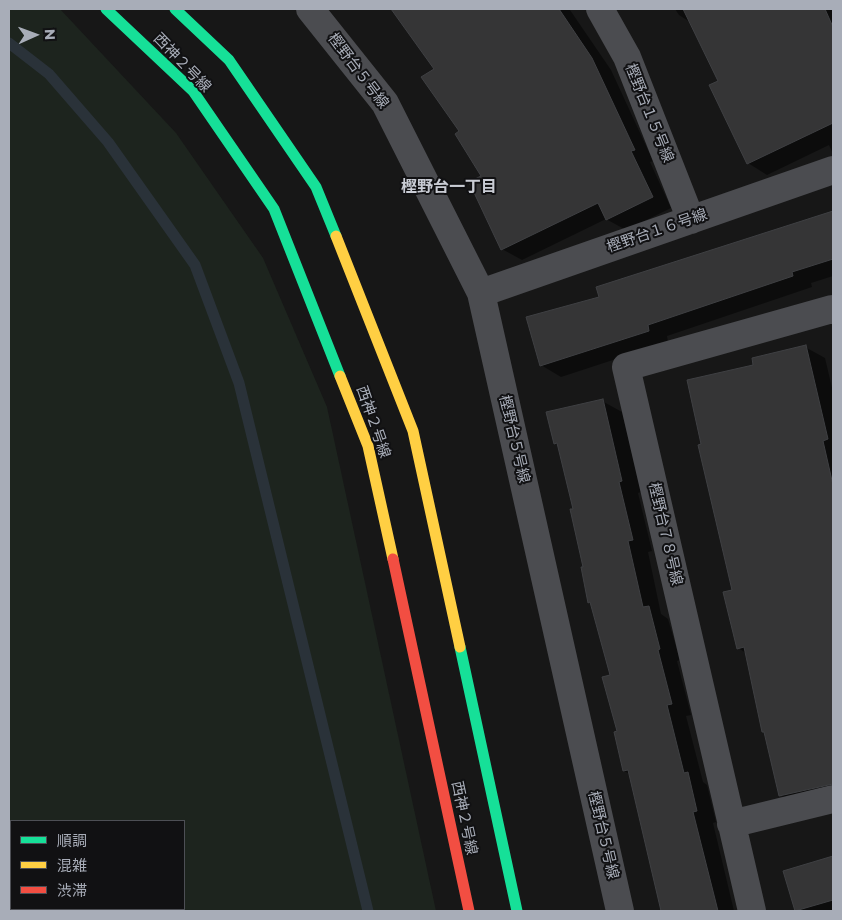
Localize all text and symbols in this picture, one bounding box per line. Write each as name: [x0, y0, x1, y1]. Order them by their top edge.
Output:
north arrow: [10, 10, 60, 60]
text: N: [41, 29, 59, 40]
street label: 西神２号線: [149, 30, 215, 96]
street label: 樫野台５号線: [324, 30, 392, 112]
street label: 樫野台１５号線: [621, 61, 677, 165]
district label: 樫野台一丁目: [401, 177, 497, 197]
street label: 樫野台１６号線: [604, 205, 710, 257]
street label: 西神２号線: [352, 384, 394, 460]
street label: 樫野台５号線: [495, 393, 533, 485]
street label: 樫野台７８号線: [644, 481, 686, 587]
street label: 西神２号線: [447, 779, 481, 857]
street label: 樫野台５号線: [584, 789, 622, 881]
legend: [10, 820, 185, 910]
text: 順調: [57, 831, 87, 850]
text: 混雑: [57, 856, 87, 875]
text: 渋滞: [57, 881, 87, 900]

